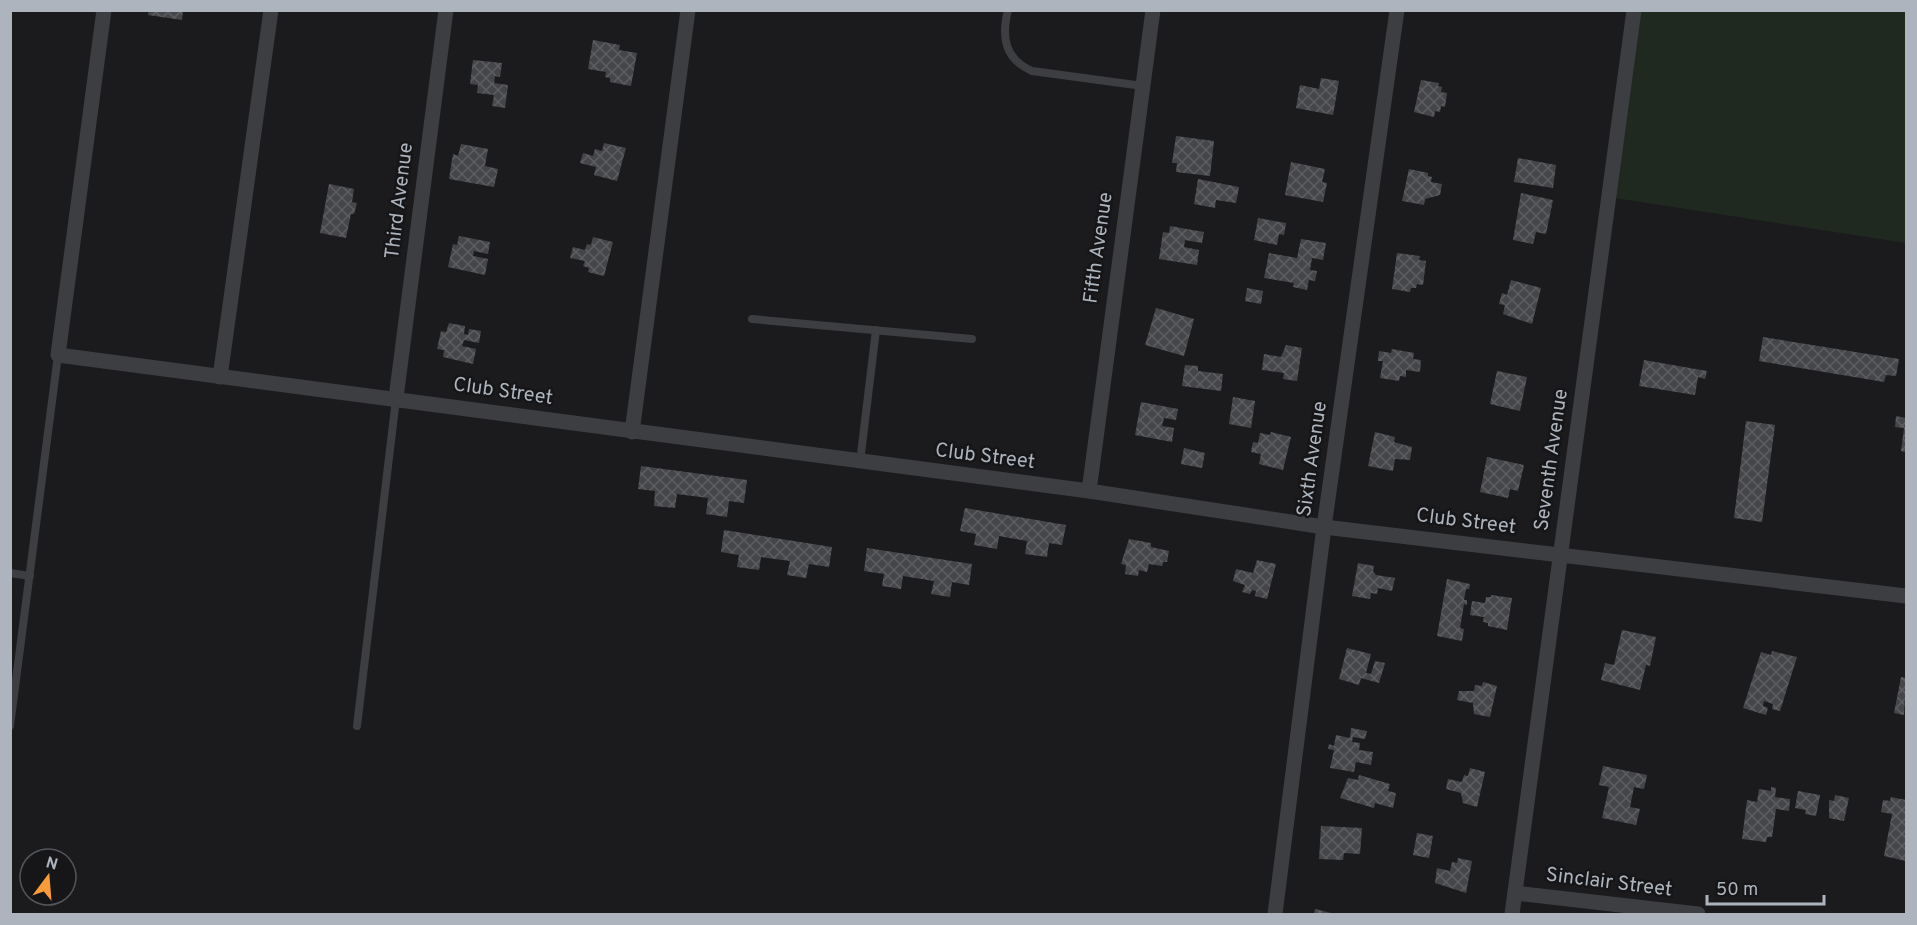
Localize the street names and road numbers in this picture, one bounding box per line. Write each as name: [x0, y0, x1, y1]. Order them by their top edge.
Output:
street label: Third Avenue: [380, 141, 420, 261]
street label: Fifth Avenue: [1078, 191, 1120, 305]
street label: Club Street: [451, 372, 555, 412]
street label: Seventh Avenue: [1529, 387, 1575, 533]
street label: Sixth Avenue: [1292, 400, 1334, 518]
street label: Club Street: [934, 438, 1036, 476]
street label: Club Street: [1415, 503, 1517, 541]
street label: Sinclair Street: [1544, 862, 1674, 904]

